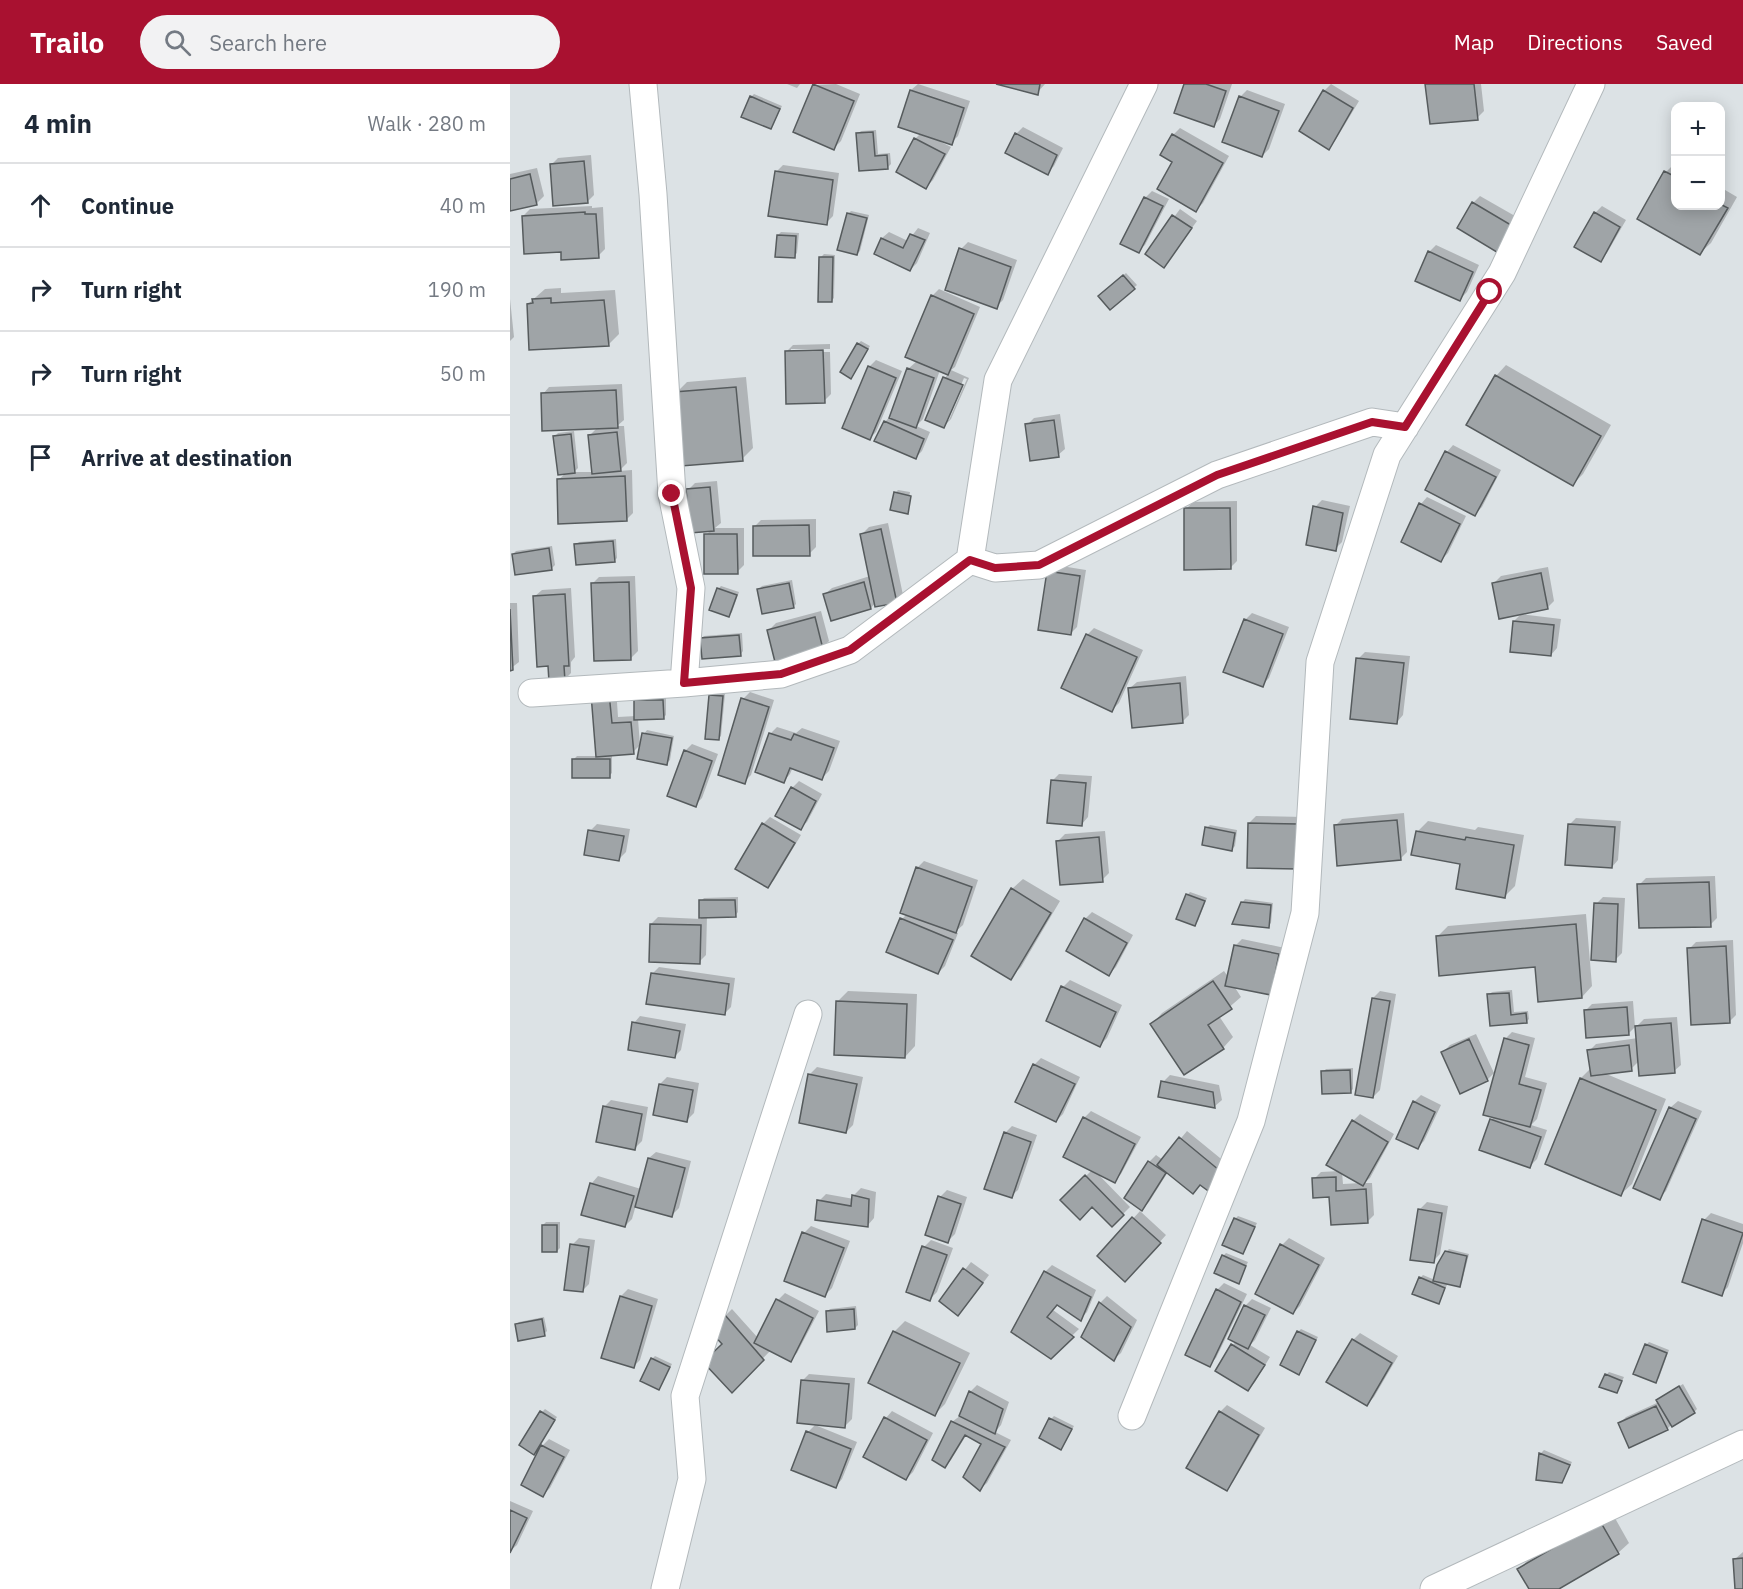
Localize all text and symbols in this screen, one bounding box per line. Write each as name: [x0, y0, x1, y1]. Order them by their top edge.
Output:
search box: [140, 15, 560, 69]
text: Trailo: [30, 24, 104, 61]
icon: search: [161, 26, 194, 59]
text: Search here: [209, 28, 327, 57]
text: Map: [1454, 28, 1494, 56]
text: Directions: [1527, 28, 1623, 56]
text: Saved: [1656, 28, 1713, 56]
map controls: [1671, 102, 1725, 210]
button: +: [1671, 102, 1725, 156]
text: 4 min: [24, 106, 92, 140]
text: Walk · 280 m: [368, 110, 486, 137]
button: −: [1671, 156, 1725, 210]
icon: ahead: [24, 189, 57, 222]
text: Continue: [81, 191, 174, 220]
text: 40 m: [440, 192, 486, 219]
icon: right: [24, 273, 57, 306]
text: Turn right: [81, 275, 182, 304]
text: 190 m: [428, 276, 486, 303]
route start: [1476, 278, 1502, 304]
icon: right: [24, 357, 57, 390]
text: Turn right: [81, 359, 182, 388]
text: 50 m: [440, 360, 486, 387]
icon: arrive: [24, 441, 57, 474]
text: Arrive at destination: [81, 443, 292, 472]
route end: [658, 480, 684, 506]

